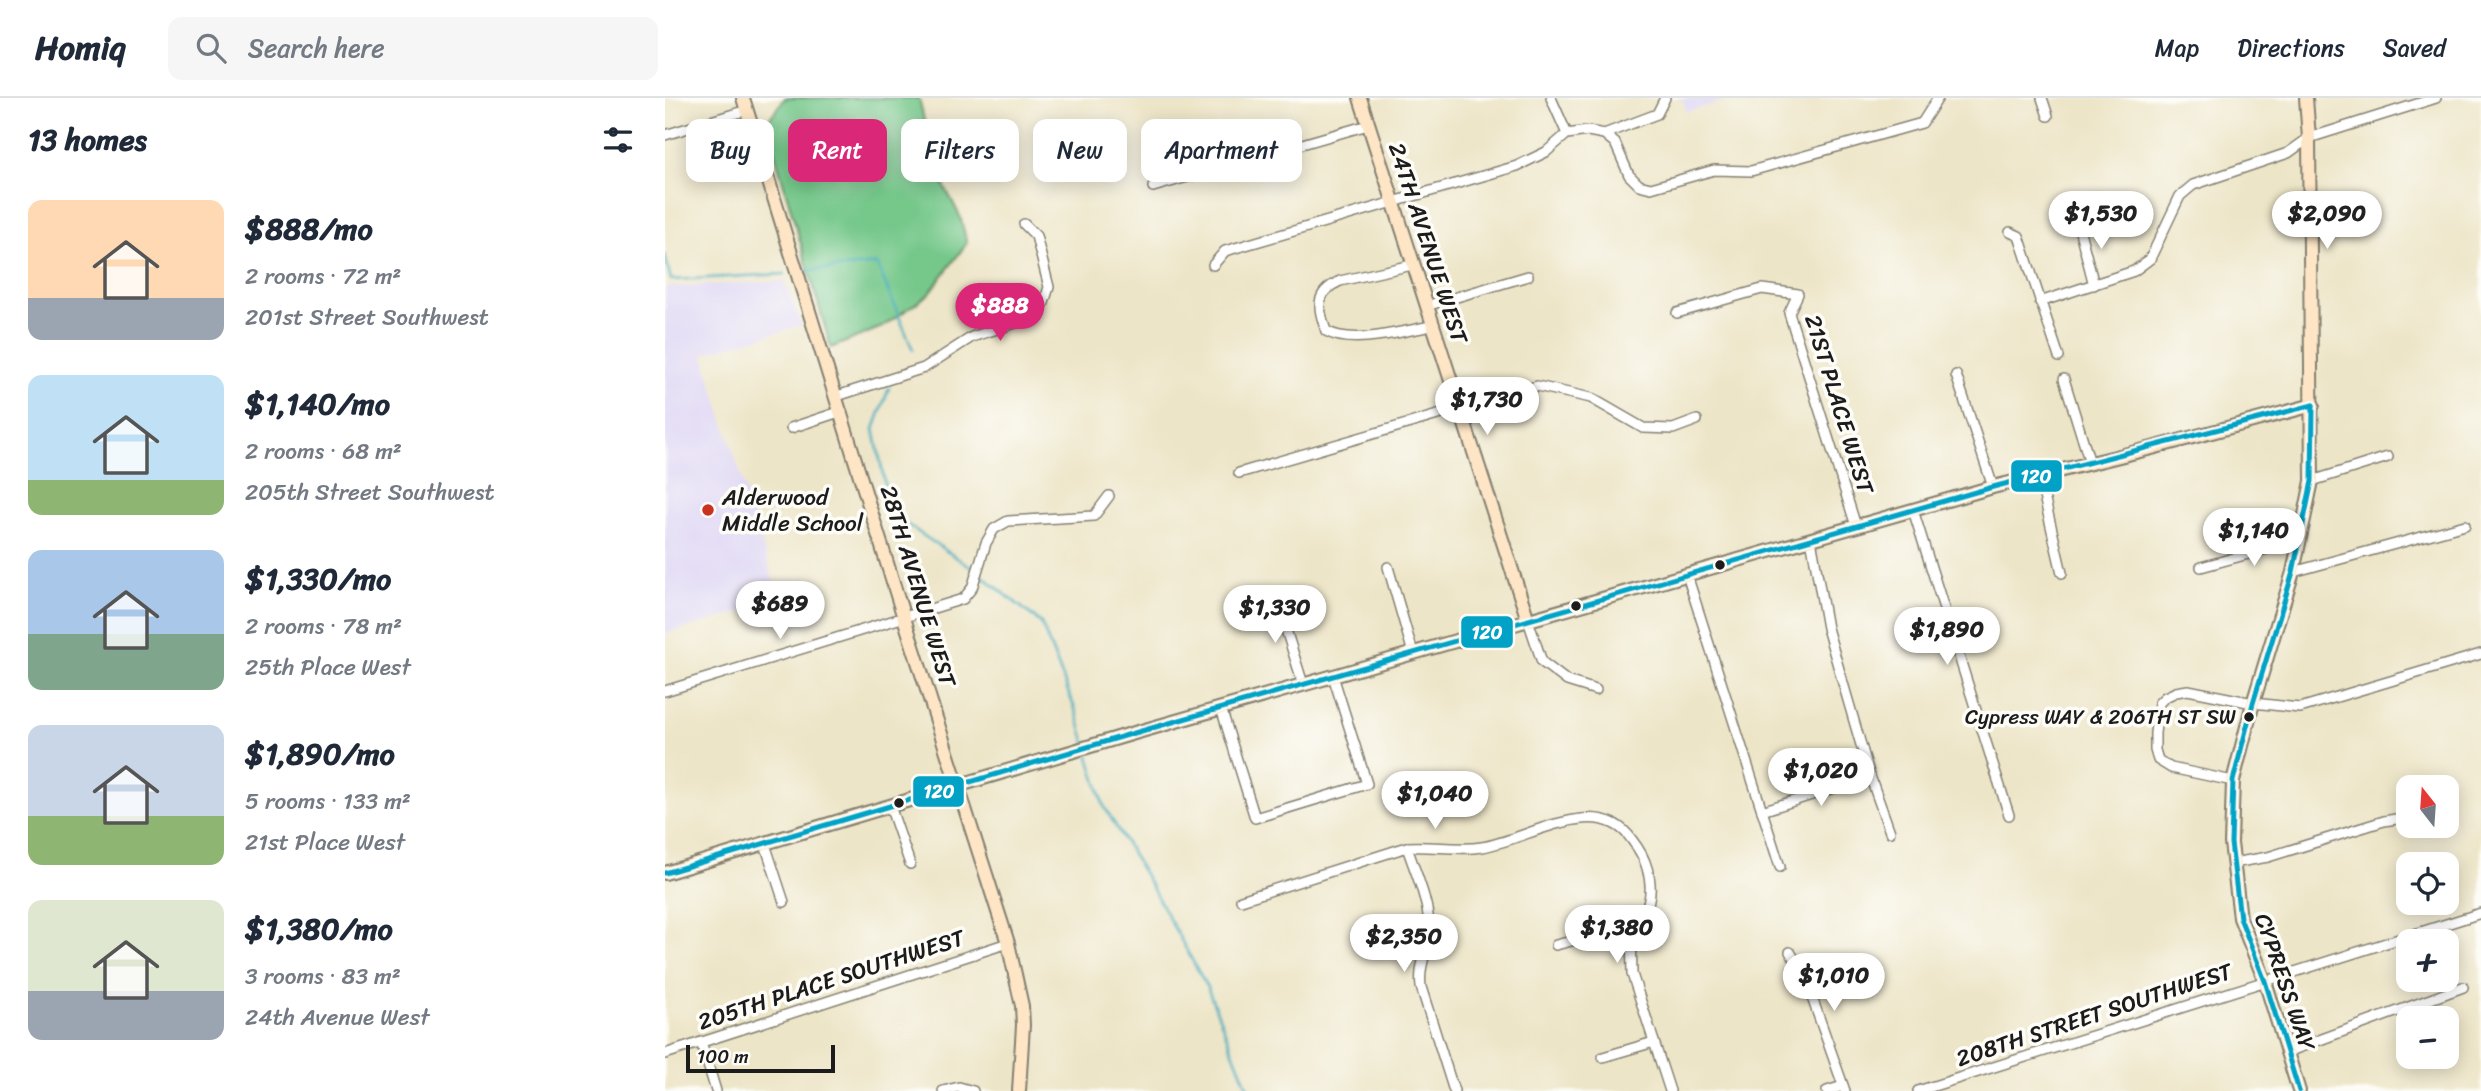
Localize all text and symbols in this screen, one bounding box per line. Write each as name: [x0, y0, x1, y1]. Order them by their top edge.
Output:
search box: [168, 17, 658, 80]
text: Homiq: [35, 19, 126, 77]
text: Search here: [248, 25, 385, 71]
text: Map: [2155, 27, 2199, 69]
text: Directions: [2237, 27, 2345, 69]
text: Saved: [2383, 27, 2446, 69]
icon: search: [192, 29, 230, 67]
text: 13 homes: [28, 113, 147, 167]
chip: Buy: [686, 119, 774, 182]
chip: Rent: [788, 119, 887, 182]
chip: Filters: [901, 119, 1019, 182]
chip: New: [1033, 119, 1127, 182]
chip: Apartment: [1141, 119, 1302, 182]
icon: filters: [599, 121, 637, 159]
street label: 24TH AVENUE WEST: [1376, 137, 1480, 350]
pin: $1,530: [2044, 192, 2158, 251]
pin: $2,090: [2270, 192, 2384, 251]
text: $1,530: [2065, 193, 2137, 234]
text: $2,090: [2288, 193, 2366, 234]
text: $888/mo: [245, 202, 373, 256]
icon: home: [84, 228, 168, 312]
text: 2 rooms · 72 m²: [245, 256, 401, 297]
pin: $888: [959, 284, 1041, 343]
text: $888: [971, 285, 1029, 326]
text: 201st Street Southwest: [245, 297, 489, 338]
street label: 21ST PLACE WEST: [1792, 309, 1886, 500]
text: $1,140/mo: [245, 377, 390, 431]
pin: $1,730: [1430, 378, 1544, 437]
text: $1,730: [1451, 379, 1523, 420]
icon: home: [84, 403, 168, 487]
text: 2 rooms · 68 m²: [245, 431, 402, 472]
line badge: 120: [2010, 459, 2063, 493]
text: 120: [2020, 460, 2052, 493]
text: 205th Street Southwest: [245, 472, 494, 513]
place label: Alderwood Middle School: [721, 477, 864, 544]
street label: 28TH AVENUE WEST: [868, 480, 968, 693]
marker: Alderwood Middle School: [700, 502, 716, 518]
pin: $1,140: [2197, 508, 2311, 568]
text: $1,140: [2219, 510, 2289, 551]
text: $1,330/mo: [245, 552, 391, 606]
unlabelled marker: [1713, 558, 1727, 572]
icon: home: [84, 578, 168, 662]
pin: $689: [739, 582, 821, 641]
text: $689: [752, 583, 808, 624]
pin: $1,330: [1218, 586, 1332, 645]
text: $1,330: [1239, 587, 1311, 628]
unlabelled marker: [1569, 599, 1583, 613]
text: 2 rooms · 78 m²: [245, 606, 402, 647]
pin: $1,890: [1890, 608, 2004, 667]
text: $1,890: [1910, 609, 1984, 650]
line badge: 120: [1460, 615, 1514, 649]
text: 120: [1471, 616, 1503, 649]
text: 25th Place West: [245, 647, 411, 688]
place label: Cypress WAY & 206TH ST SW: [1965, 698, 2236, 736]
marker: Cypress WAY & 206TH ST SW: [2242, 710, 2256, 724]
text: $1,890/mo: [245, 727, 395, 781]
pin: $1,020: [1764, 748, 1878, 808]
text: $1,020: [1784, 750, 1858, 791]
icon: home: [84, 753, 168, 837]
pin: $1,040: [1378, 772, 1492, 831]
text: $1,040: [1398, 773, 1472, 814]
line badge: 120: [912, 775, 965, 808]
text: 120: [923, 775, 955, 808]
north arrow: [2396, 775, 2459, 838]
map controls: [2396, 775, 2459, 1069]
text: 5 rooms · 133 m²: [245, 781, 411, 822]
unlabelled marker: [892, 796, 906, 810]
text: 21st Place West: [245, 822, 405, 863]
button: locate: [2396, 852, 2459, 915]
text: $1,380/mo: [245, 902, 393, 956]
pin: $1,380: [1560, 906, 1674, 965]
text: $1,380: [1581, 907, 1653, 948]
street label: CYPRESS WAY: [2242, 908, 2328, 1058]
pin: $2,350: [1347, 914, 1461, 974]
text: $2,350: [1366, 916, 1442, 957]
street label: 205TH PLACE SOUTHWEST: [692, 917, 971, 1042]
icon: home: [84, 928, 168, 1012]
button: +: [2396, 929, 2459, 992]
street label: 208TH STREET SOUTHWEST: [1951, 950, 2239, 1079]
pin: $1,010: [1777, 954, 1891, 1013]
text: $1,010: [1799, 955, 1869, 996]
text: 3 rooms · 83 m²: [245, 956, 401, 997]
text: 24th Avenue West: [245, 997, 430, 1038]
button: −: [2396, 1006, 2459, 1069]
text: 100 m: [697, 1040, 749, 1073]
scale bar: [686, 1042, 835, 1074]

